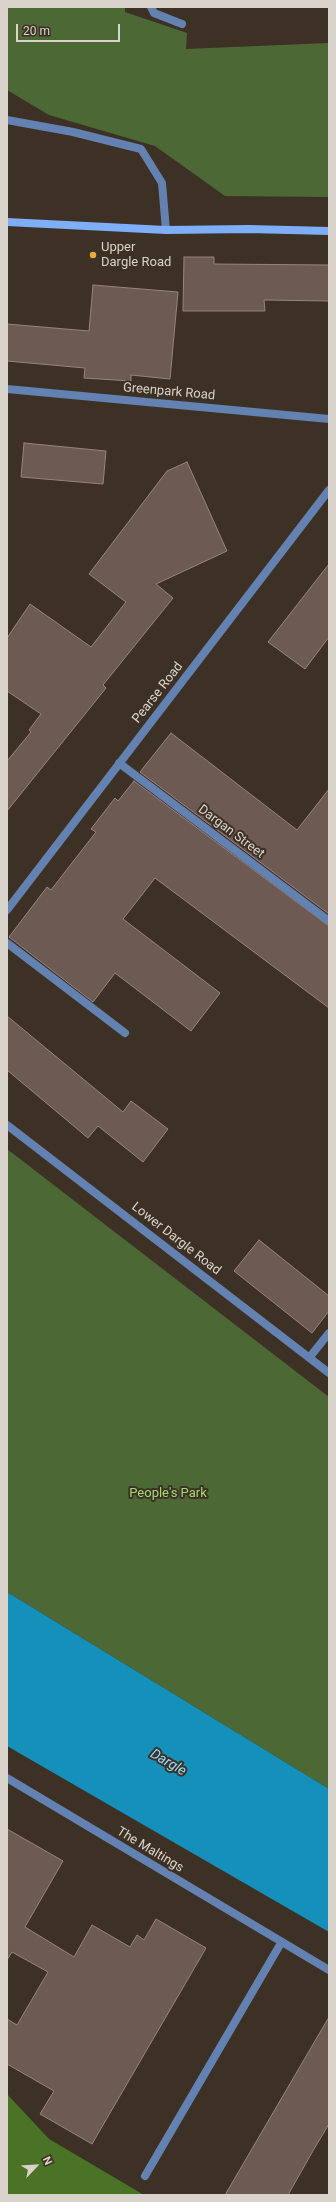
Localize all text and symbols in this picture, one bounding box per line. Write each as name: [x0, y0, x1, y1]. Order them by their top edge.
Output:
scale bar: [18, 16, 122, 42]
text: 20 m: [23, 24, 50, 38]
place label: Upper Dargle Road: [101, 240, 171, 271]
marker: Upper Dargle Road: [88, 250, 98, 260]
street label: Greenpark Road: [122, 380, 216, 404]
street label: Pearse Road: [129, 659, 187, 727]
street label: Dargan Street: [195, 802, 267, 862]
street label: Lower Dargle Road: [128, 1199, 224, 1279]
park label: People's Park: [129, 1486, 207, 1502]
water label: Dargle: [147, 1746, 189, 1780]
street label: The Maltings: [114, 1824, 186, 1876]
north arrow: [16, 2146, 56, 2186]
text: N: [40, 2154, 55, 2167]

